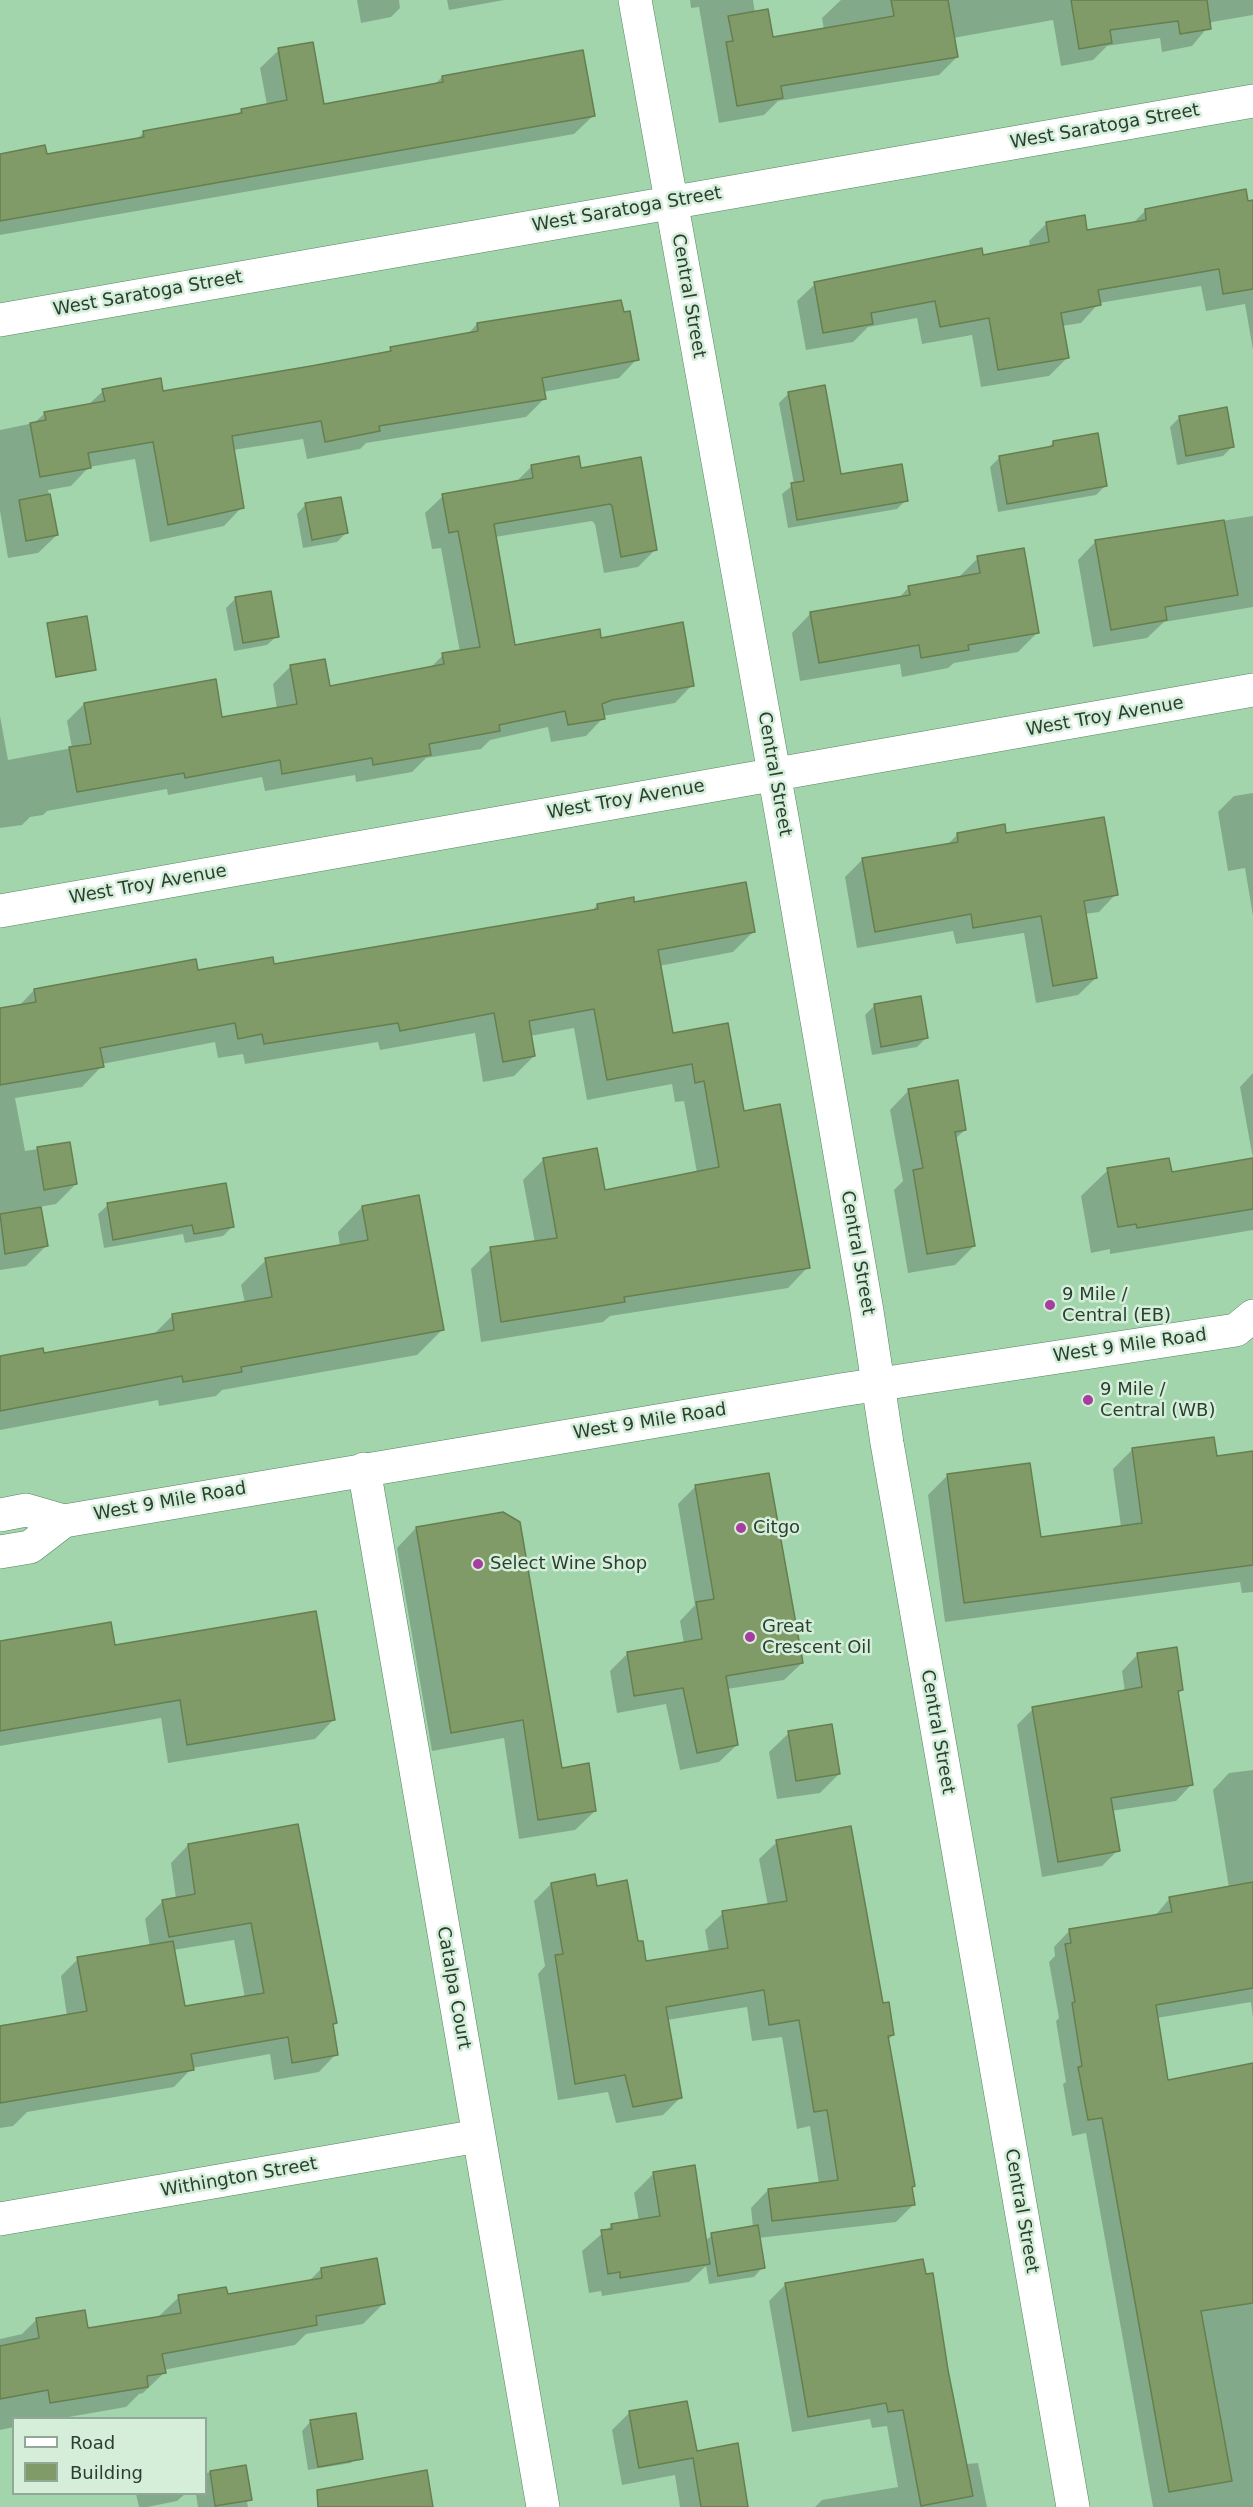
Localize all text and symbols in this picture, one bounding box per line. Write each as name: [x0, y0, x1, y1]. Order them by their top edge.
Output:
street label: West Saratoga Street: [1009, 100, 1201, 154]
street label: West Saratoga Street: [531, 183, 723, 237]
street label: Central Street: [666, 232, 710, 360]
street label: West Saratoga Street: [52, 267, 244, 321]
street label: West Troy Avenue: [1025, 693, 1185, 741]
street label: Central Street: [752, 710, 796, 838]
street label: West Troy Avenue: [546, 776, 706, 824]
street label: West Troy Avenue: [68, 861, 228, 909]
street label: Central Street: [835, 1189, 879, 1317]
place label: 9 Mile / Central (EB): [1062, 1284, 1171, 1326]
marker: 9 Mile / Central (EB): [1043, 1298, 1057, 1312]
street label: West 9 Mile Road: [1052, 1325, 1208, 1367]
place label: 9 Mile / Central (WB): [1100, 1379, 1215, 1422]
marker: 9 Mile / Central (WB): [1081, 1393, 1095, 1407]
street label: West 9 Mile Road: [572, 1399, 728, 1445]
street label: West 9 Mile Road: [92, 1478, 248, 1526]
place label: Citgo: [753, 1517, 800, 1539]
marker: Citgo: [734, 1521, 748, 1535]
place label: Select Wine Shop: [490, 1553, 647, 1575]
marker: Select Wine Shop: [471, 1557, 485, 1571]
place label: Great Crescent Oil: [762, 1616, 871, 1658]
marker: Great Crescent Oil: [743, 1630, 757, 1644]
street label: Central Street: [915, 1668, 959, 1796]
street label: Catalpa Court: [432, 1925, 474, 2051]
street label: Central Street: [999, 2147, 1043, 2275]
street label: Withington Street: [159, 2154, 319, 2202]
legend: [12, 2417, 207, 2495]
text: Road: [70, 2432, 115, 2453]
text: Building: [70, 2462, 143, 2483]

